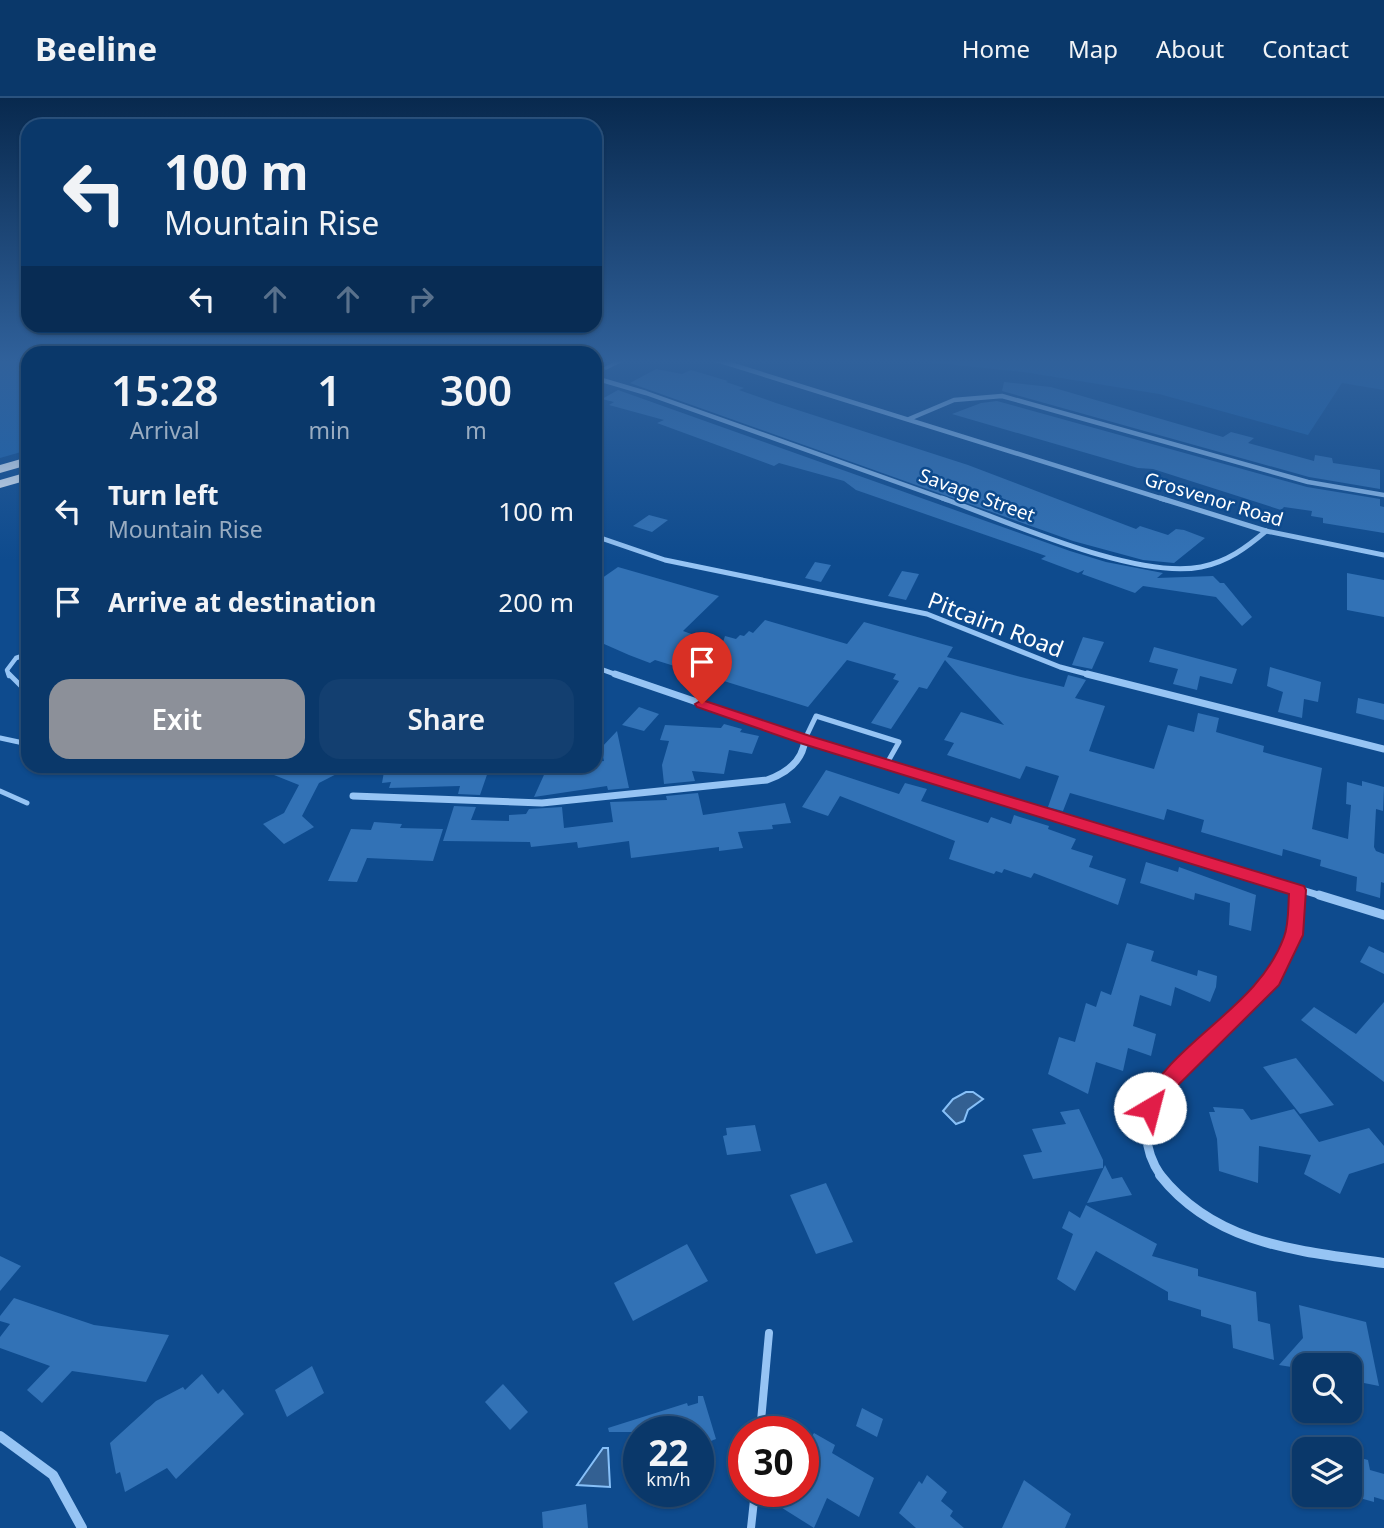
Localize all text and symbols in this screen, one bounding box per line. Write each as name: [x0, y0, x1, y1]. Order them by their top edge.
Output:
text: Beeline: [35, 26, 157, 71]
text: Home: [962, 32, 1030, 65]
text: Map: [1068, 32, 1118, 65]
text: About: [1156, 32, 1224, 65]
text: Contact: [1262, 32, 1349, 65]
text: 100 m: [164, 138, 309, 204]
icon: left: [49, 147, 140, 238]
text: Mountain Rise: [164, 201, 379, 244]
icon: left: [183, 280, 221, 318]
icon: ahead: [256, 280, 294, 318]
icon: ahead: [329, 280, 367, 318]
icon: right: [402, 280, 440, 318]
text: 15:28: [111, 361, 219, 418]
text: 1: [317, 361, 341, 418]
text: 300: [440, 361, 512, 418]
text: Arrival: [130, 414, 200, 446]
text: min: [308, 414, 350, 446]
text: m: [465, 414, 487, 446]
street label: Savage Street: [915, 462, 1039, 528]
street label: Grosvenor Road: [1141, 466, 1287, 532]
text: Turn left: [108, 477, 219, 513]
icon: left: [49, 492, 87, 530]
text: 100 m: [498, 493, 574, 529]
text: Mountain Rise: [108, 513, 263, 545]
icon: arrive: [49, 583, 87, 621]
street label: Pitcairn Road: [924, 583, 1068, 665]
text: Arrive at destination: [108, 584, 377, 620]
text: 200 m: [498, 584, 574, 620]
pin: [672, 632, 732, 704]
icon: arrive: [683, 643, 721, 681]
button: Exit: [49, 679, 305, 759]
button: Share: [319, 679, 574, 759]
position arrow: [1113, 1071, 1187, 1145]
map controls: [1292, 1353, 1362, 1507]
button: search: [1292, 1353, 1362, 1423]
speed limit sign: 30: [728, 1416, 819, 1507]
text: 22: [648, 1429, 689, 1476]
button: layers: [1292, 1437, 1362, 1507]
text: km/h: [646, 1467, 691, 1491]

